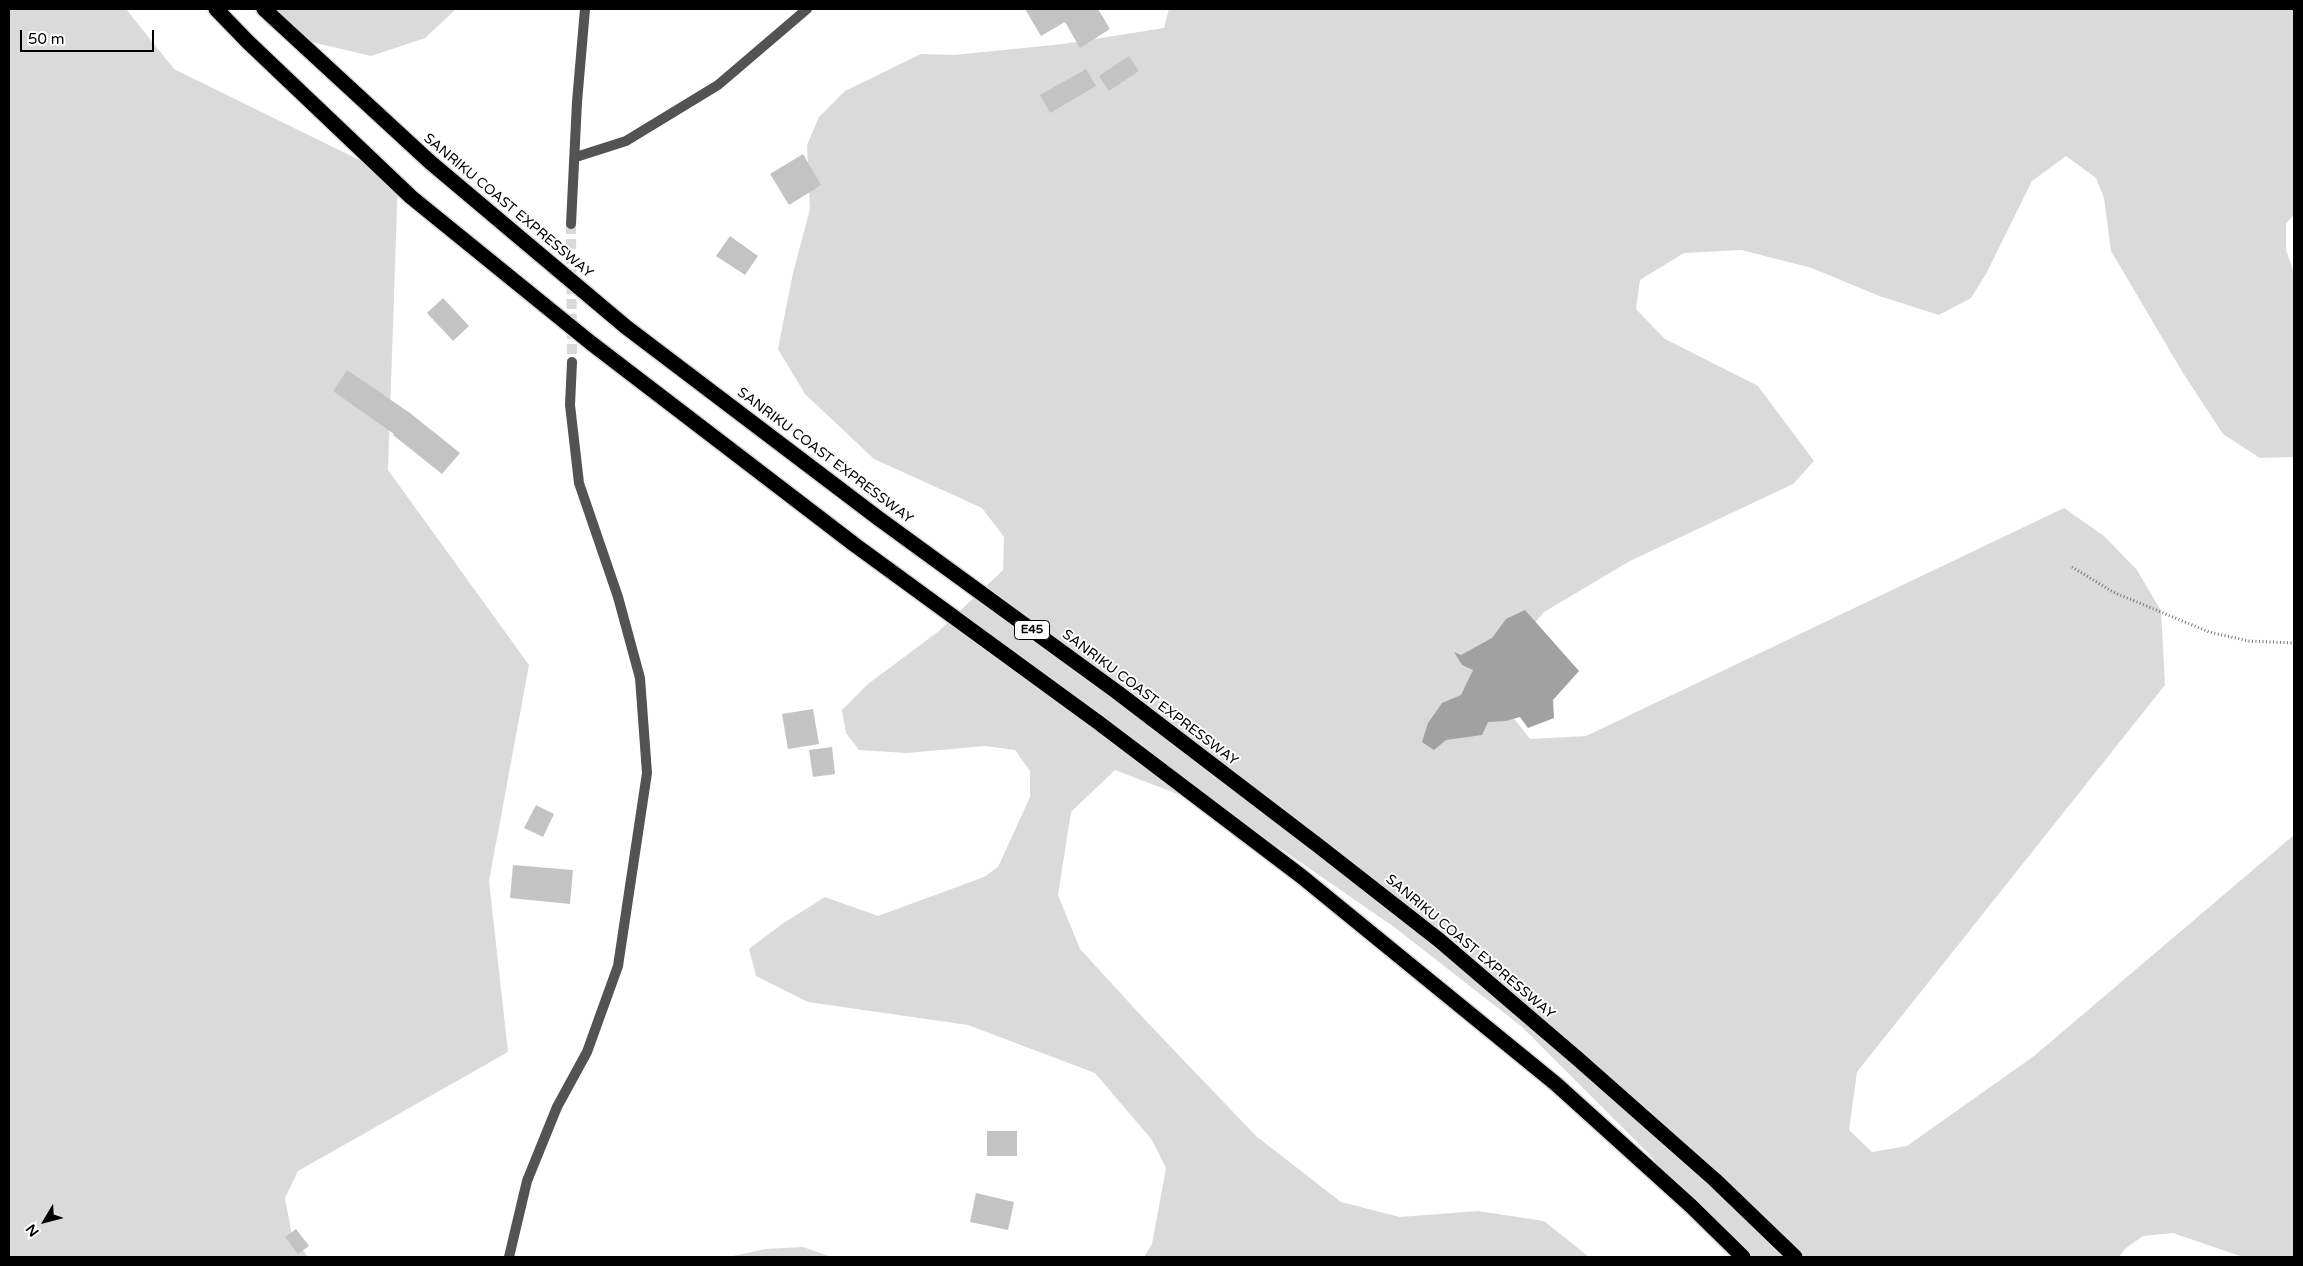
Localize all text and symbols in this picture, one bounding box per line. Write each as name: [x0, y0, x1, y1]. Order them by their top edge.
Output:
scale bar: [22, 20, 156, 52]
text: 50 m: [28, 30, 65, 48]
street label: SANRIKU COAST EXPRESSWAY: [420, 130, 596, 282]
street label: SANRIKU COAST EXPRESSWAY: [734, 384, 916, 528]
road number: E45: [1014, 620, 1050, 640]
street label: SANRIKU COAST EXPRESSWAY: [1059, 626, 1241, 770]
street label: SANRIKU COAST EXPRESSWAY: [1382, 871, 1558, 1023]
north arrow: [20, 1196, 70, 1246]
text: N: [22, 1221, 43, 1240]

